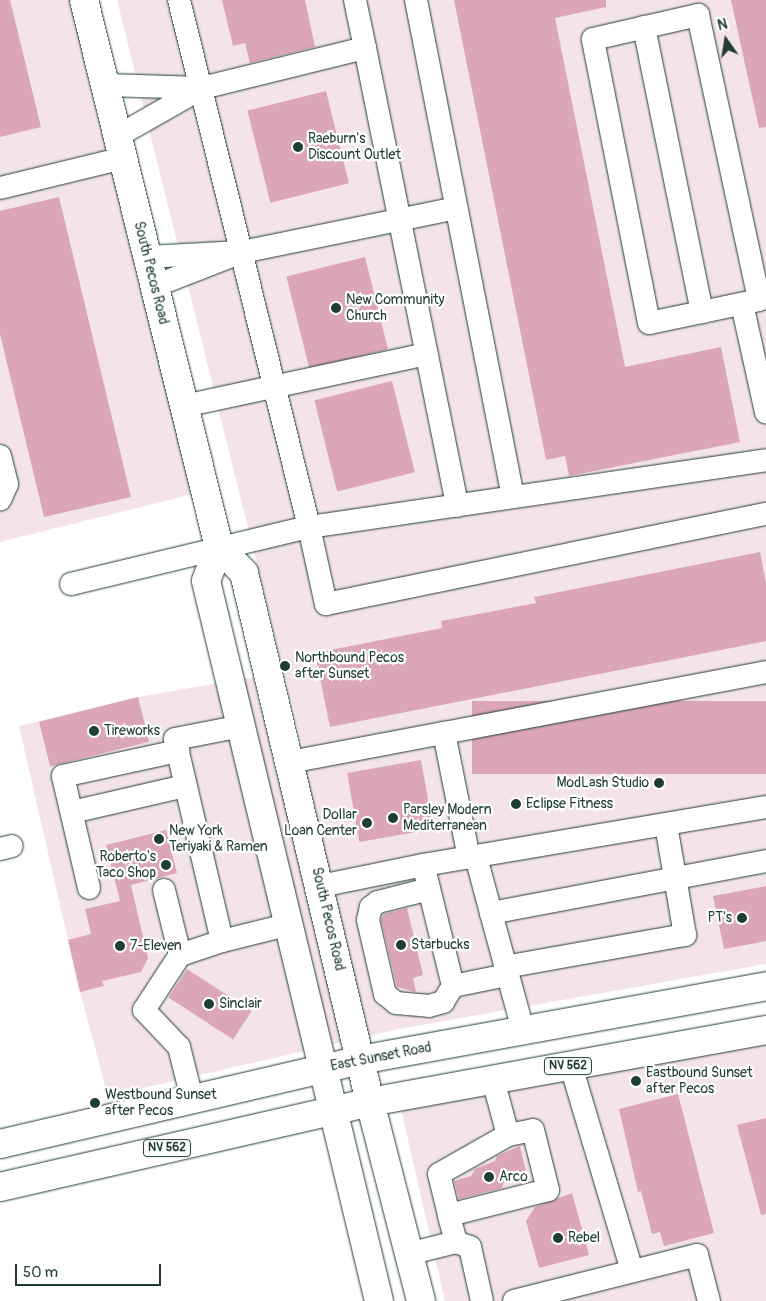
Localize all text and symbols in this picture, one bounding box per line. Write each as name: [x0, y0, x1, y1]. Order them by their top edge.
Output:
north arrow: [701, 15, 751, 65]
text: N: [716, 16, 729, 34]
place label: Raeburn's Discount Outlet: [308, 131, 401, 164]
marker: Raeburn's Discount Outlet: [292, 141, 304, 153]
street label: South Pecos Road: [130, 220, 172, 326]
place label: New Community Church: [346, 292, 445, 324]
marker: New Community Church: [330, 302, 342, 314]
place label: Northbound Pecos after Sunset: [295, 650, 404, 682]
marker: Northbound Pecos after Sunset: [279, 660, 291, 672]
place label: Tireworks: [104, 723, 160, 739]
marker: Tireworks: [88, 725, 100, 737]
place label: ModLash Studio: [557, 775, 649, 791]
marker: ModLash Studio: [653, 777, 665, 789]
place label: Eclipse Fitness: [526, 796, 613, 812]
marker: Eclipse Fitness: [510, 798, 522, 810]
place label: Parsley Modern Mediterranean: [403, 802, 492, 834]
place label: Dollar Loan Center: [284, 807, 357, 840]
marker: Parsley Modern Mediterranean: [387, 812, 399, 824]
marker: Dollar Loan Center: [361, 817, 373, 829]
place label: New York Teriyaki & Ramen: [169, 823, 268, 856]
marker: New York Teriyaki & Ramen: [153, 833, 165, 845]
place label: Roberto's Taco Shop: [96, 849, 156, 882]
marker: Roberto's Taco Shop: [160, 859, 172, 871]
street label: South Pecos Road: [308, 866, 348, 972]
place label: PT's: [707, 910, 732, 926]
marker: PT's: [736, 912, 748, 924]
place label: Starbucks: [411, 937, 469, 953]
place label: 7-Eleven: [130, 938, 182, 954]
marker: Starbucks: [395, 939, 407, 951]
marker: 7-Eleven: [114, 940, 126, 952]
place label: Sinclair: [219, 996, 262, 1012]
marker: Sinclair: [203, 998, 215, 1010]
street label: East Sunset Road: [329, 1039, 433, 1075]
road number: NV 562: [543, 1056, 593, 1076]
place label: Eastbound Sunset after Pecos: [646, 1065, 753, 1098]
marker: Eastbound Sunset after Pecos: [630, 1075, 642, 1087]
place label: Westbound Sunset after Pecos: [105, 1087, 217, 1120]
marker: Westbound Sunset after Pecos: [89, 1097, 101, 1109]
road number: NV 562: [142, 1138, 192, 1158]
place label: Arco: [499, 1169, 528, 1185]
marker: Arco: [483, 1171, 495, 1183]
place label: Rebel: [568, 1230, 600, 1246]
marker: Rebel: [552, 1232, 564, 1244]
scale bar: [18, 1254, 164, 1286]
text: 50 m: [23, 1263, 58, 1282]

